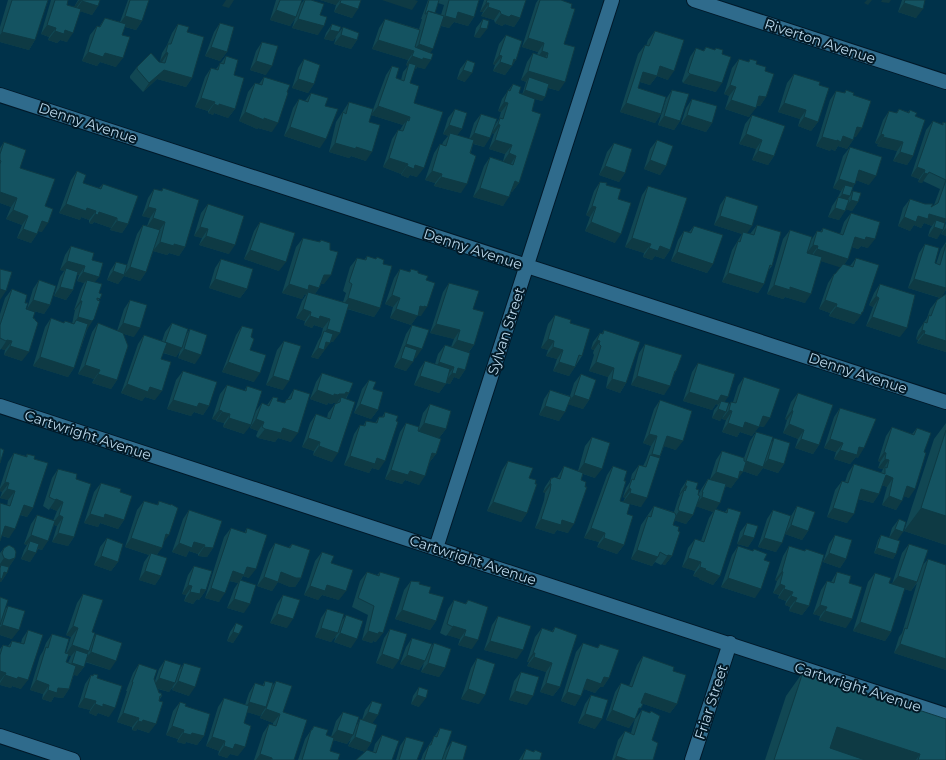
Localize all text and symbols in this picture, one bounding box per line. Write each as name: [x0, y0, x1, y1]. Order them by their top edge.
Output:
street label: Riverton Avenue: [762, 15, 878, 67]
street label: Denny Avenue: [36, 99, 140, 147]
street label: Denny Avenue: [421, 225, 525, 273]
street label: Sylvan Street: [483, 285, 529, 377]
street label: Denny Avenue: [806, 349, 910, 397]
street label: Cartwright Avenue: [22, 406, 154, 464]
street label: Cartwright Avenue: [407, 531, 539, 589]
street label: Cartwright Avenue: [792, 658, 924, 716]
street label: Friar Street: [690, 662, 732, 742]

